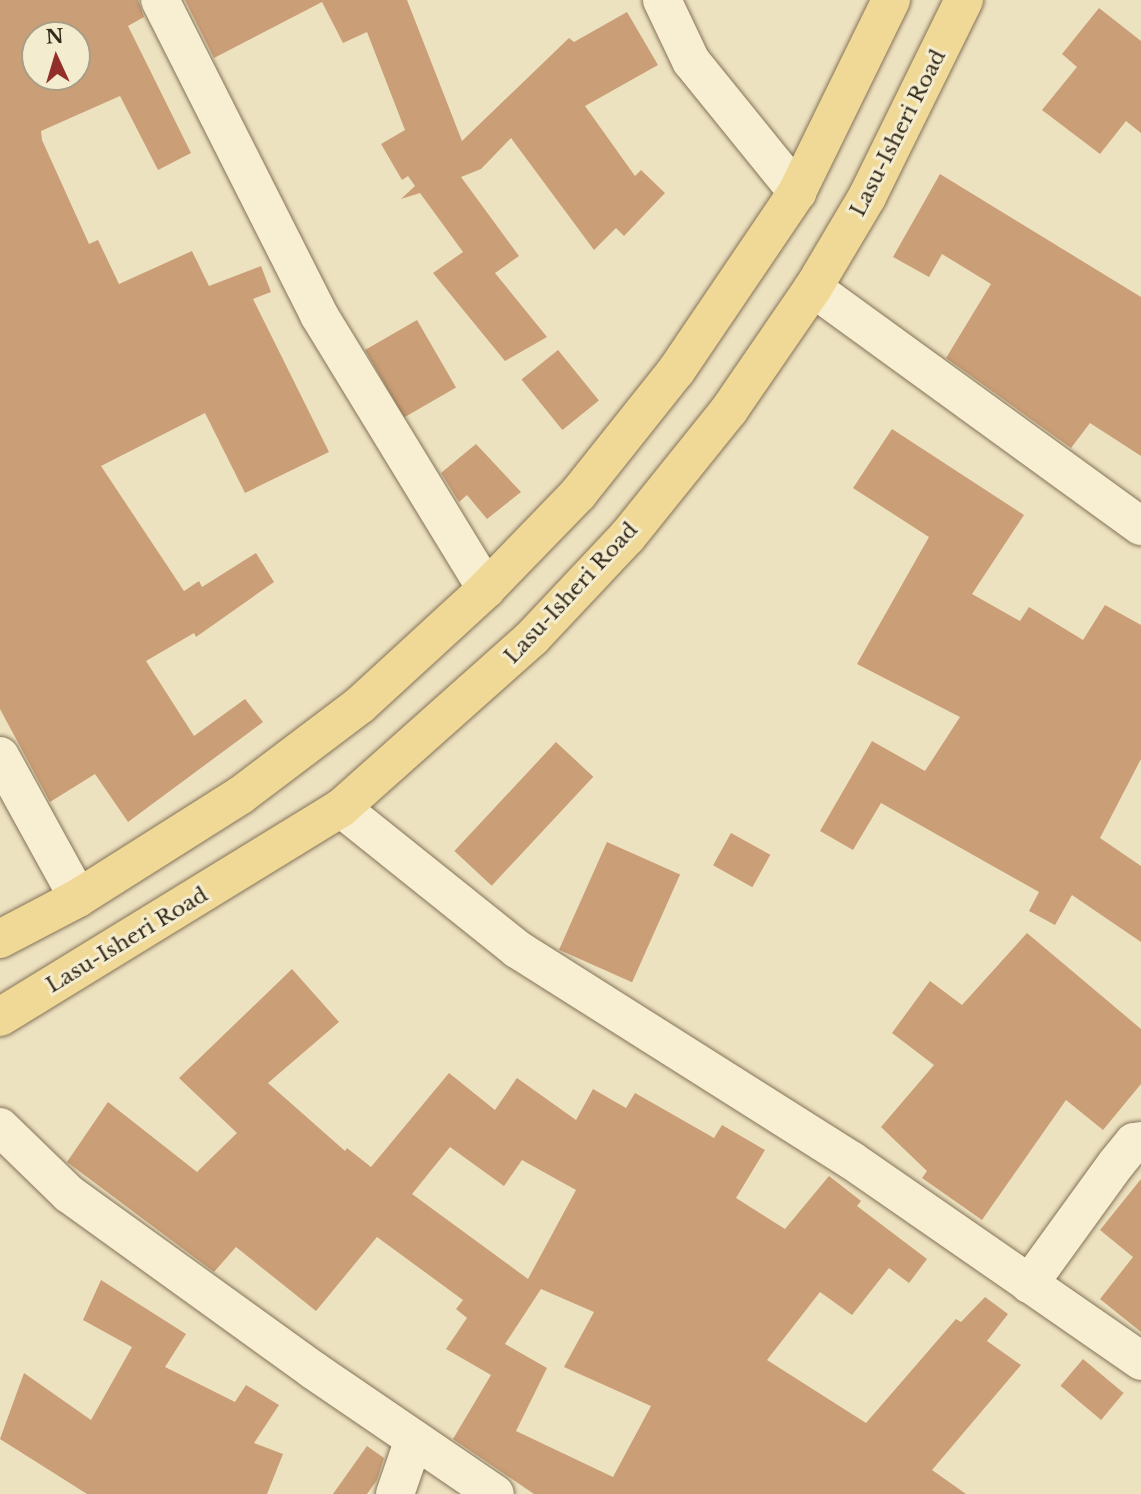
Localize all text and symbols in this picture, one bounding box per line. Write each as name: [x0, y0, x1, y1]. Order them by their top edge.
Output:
north arrow: [21, 21, 91, 91]
text: N: [45, 24, 64, 49]
street label: Lasu-Isheri Road: [845, 45, 951, 221]
street label: Lasu-Isheri Road: [499, 517, 643, 669]
street label: Lasu-Isheri Road: [42, 882, 212, 998]

